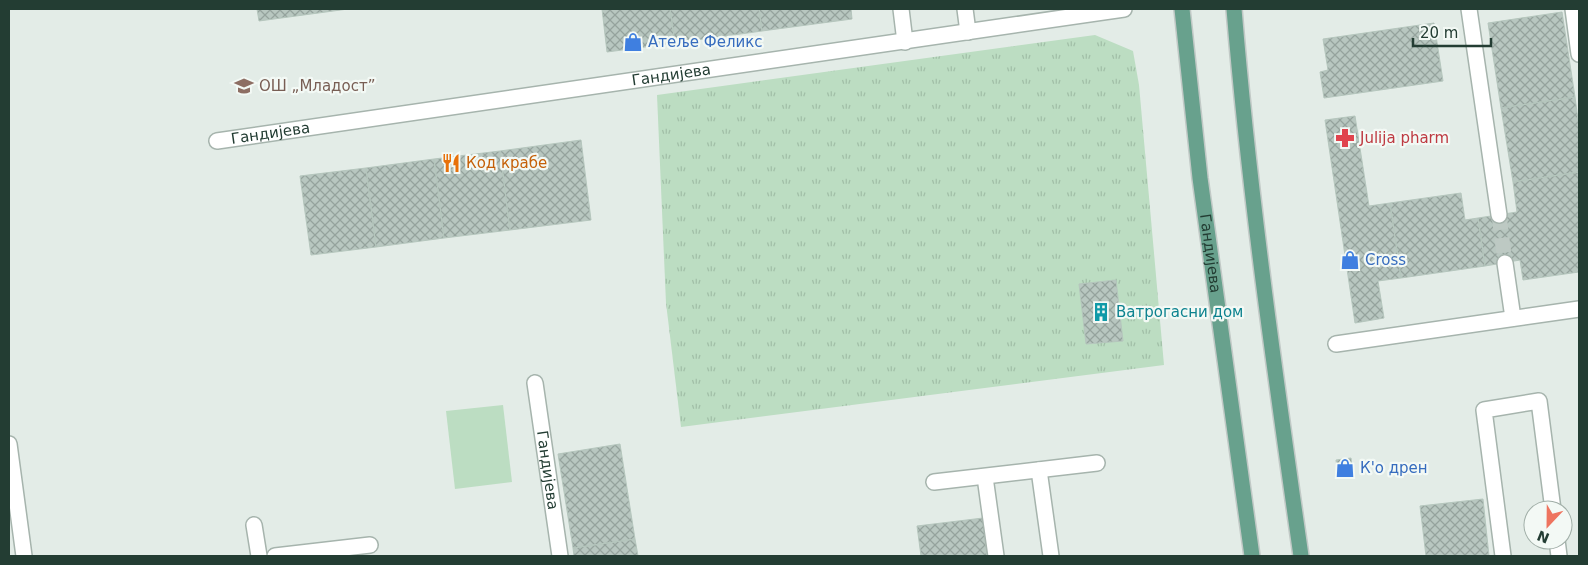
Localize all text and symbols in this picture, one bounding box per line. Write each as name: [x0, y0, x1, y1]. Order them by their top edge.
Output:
scale bar: [1413, 15, 1490, 47]
text: 20 m: [1420, 24, 1458, 42]
shop icon: Атеље Феликс: [622, 31, 644, 53]
place label: Атеље Феликс: [648, 33, 763, 51]
street label: Гандијева: [630, 60, 712, 90]
school or university icon: ОШ „Младост”: [233, 75, 255, 97]
place label: ОШ „Младост”: [259, 77, 375, 95]
street label: Гандијева: [230, 119, 311, 148]
pharmacy icon: Julija pharm: [1334, 127, 1356, 149]
place label: Julija pharm: [1359, 129, 1449, 147]
restaurant icon: Код крабе: [440, 152, 462, 174]
place label: Код крабе: [466, 154, 547, 172]
street label: Гандијева: [1196, 213, 1225, 294]
shop icon: Cross: [1339, 249, 1361, 271]
place label: Cross: [1365, 251, 1406, 269]
building icon: Ватрогасни дом: [1090, 301, 1112, 323]
place label: Ватрогасни дом: [1116, 303, 1243, 321]
street label: Гандијева: [533, 429, 562, 511]
shop icon: К'о дрен: [1334, 457, 1356, 479]
place label: К'о дрен: [1360, 459, 1428, 477]
north arrow: [1523, 500, 1573, 550]
text: N: [1535, 527, 1552, 547]

